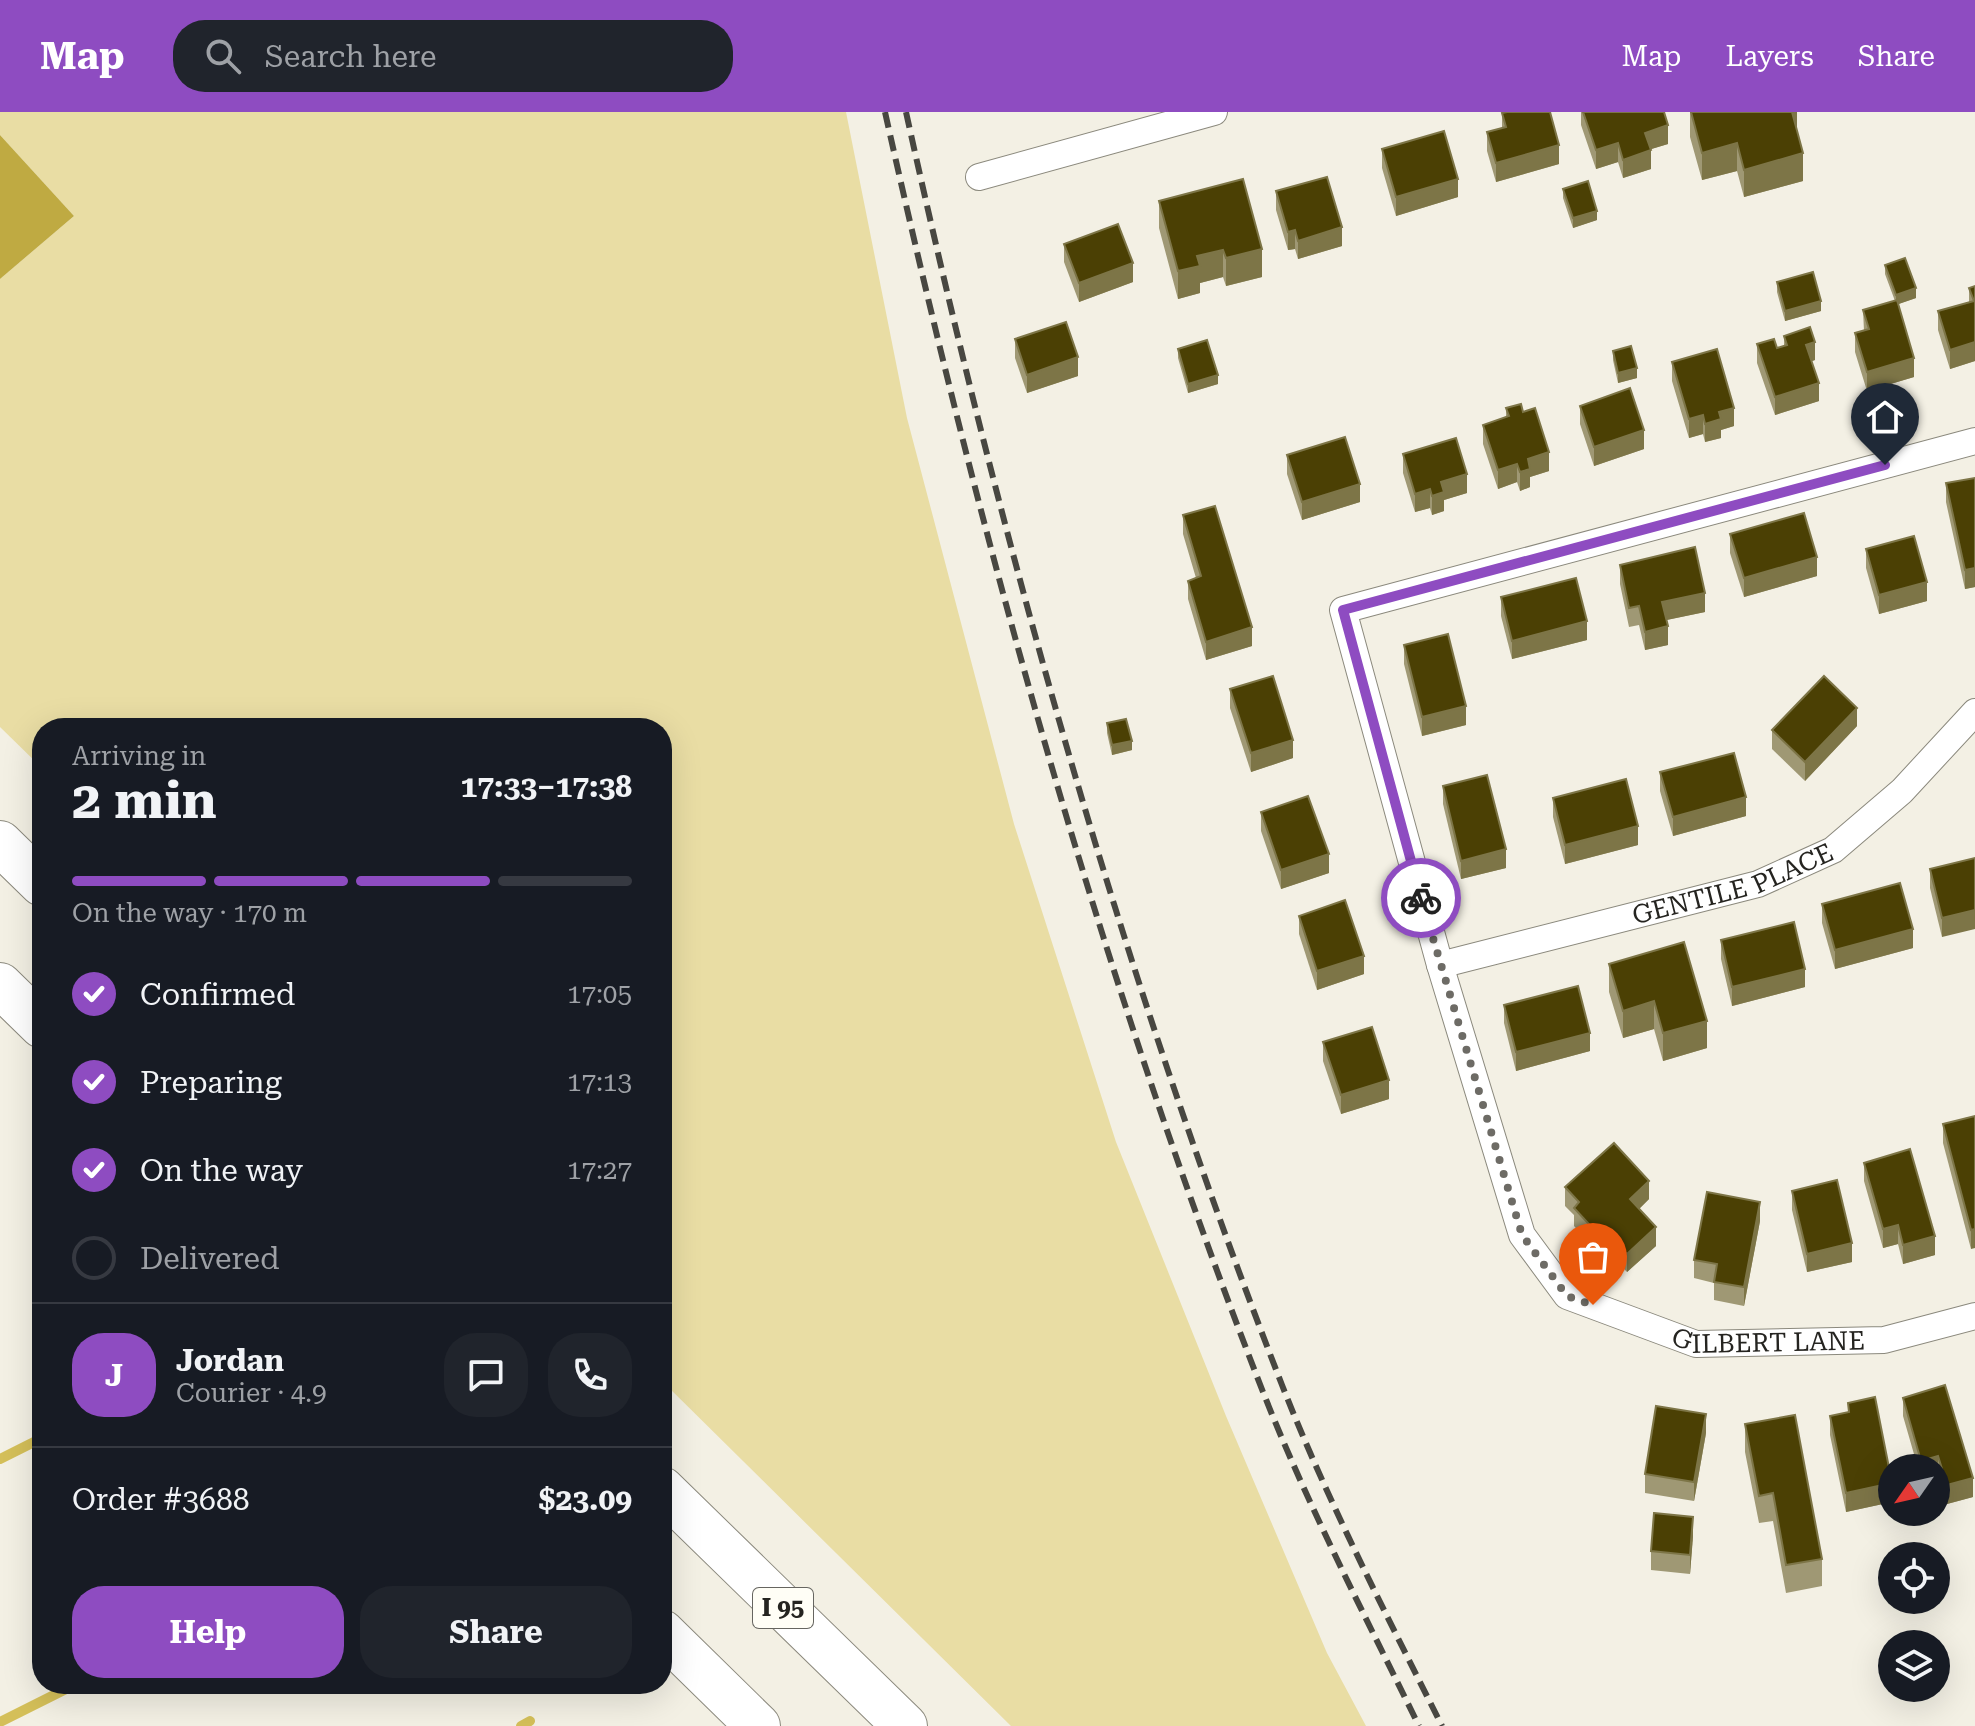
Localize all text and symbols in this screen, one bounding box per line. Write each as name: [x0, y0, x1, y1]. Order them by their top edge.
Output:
search box: [173, 20, 733, 92]
text: Map: [40, 34, 125, 78]
icon: search: [201, 34, 245, 78]
text: Search here: [265, 39, 437, 74]
text: Map: [1622, 40, 1681, 73]
text: Layers: [1725, 40, 1814, 73]
text: Share: [1858, 40, 1935, 73]
pin: [1851, 383, 1919, 465]
icon: home: [1863, 395, 1907, 439]
text: Arriving in: [72, 741, 206, 771]
text: 17:33–17:38: [460, 769, 632, 804]
text: 2 min: [72, 770, 217, 831]
street label: GENTILE PLACE: [1629, 837, 1838, 930]
courier: [1381, 858, 1461, 938]
icon: bike: [1399, 876, 1443, 920]
text: On the way · 170 m: [72, 898, 307, 928]
icon: check: [72, 972, 116, 1016]
text: Confirmed: [140, 977, 295, 1012]
text: 17:05: [567, 979, 632, 1009]
icon: check: [72, 1060, 116, 1104]
text: Preparing: [140, 1065, 282, 1100]
text: 17:13: [567, 1067, 632, 1097]
icon: check: [72, 1148, 116, 1192]
text: On the way: [140, 1153, 303, 1188]
text: 17:27: [567, 1155, 632, 1185]
pin: [1559, 1223, 1627, 1305]
icon: bag: [1571, 1235, 1615, 1279]
text: Delivered: [140, 1241, 279, 1276]
street label: GILBERT LANE: [1668, 1321, 1865, 1359]
button: chat: [444, 1333, 528, 1417]
button: phone: [548, 1333, 632, 1417]
text: Jordan: [176, 1343, 284, 1378]
text: J: [105, 1358, 123, 1393]
text: Courier · 4.9: [176, 1378, 326, 1408]
north arrow: [1878, 1454, 1950, 1526]
map controls: [1878, 1454, 1950, 1702]
text: Order #3688: [72, 1482, 250, 1517]
text: $23.09: [539, 1482, 632, 1517]
button: locate: [1878, 1542, 1950, 1614]
button: Help: [72, 1586, 344, 1678]
button: Share: [360, 1586, 632, 1678]
road number: I 95: [753, 1588, 813, 1628]
button: layers: [1878, 1630, 1950, 1702]

